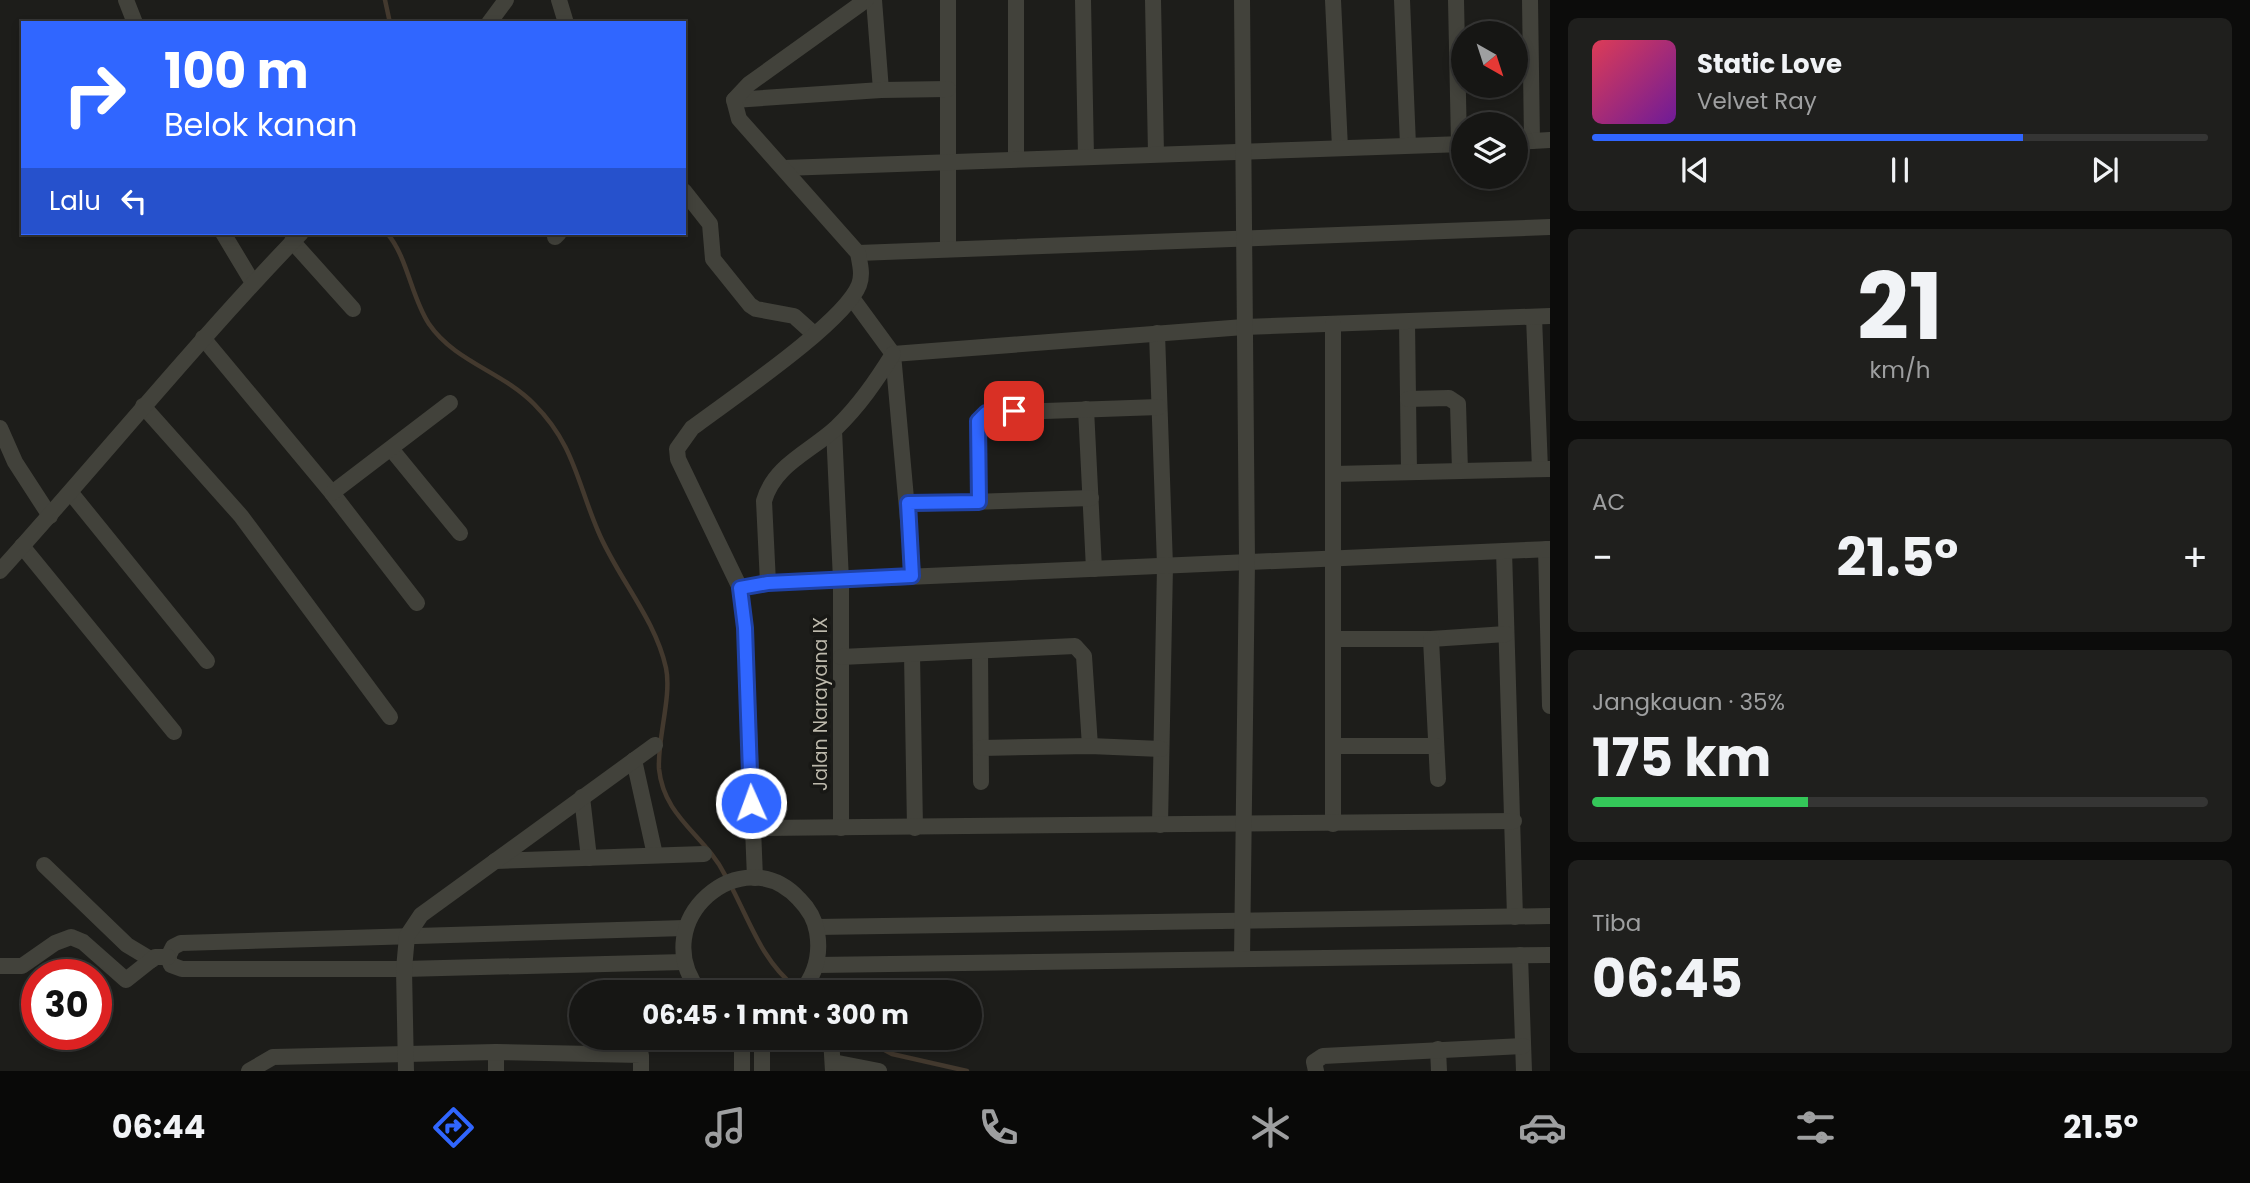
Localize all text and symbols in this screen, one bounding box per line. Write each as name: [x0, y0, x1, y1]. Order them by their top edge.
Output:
north arrow: [1451, 21, 1528, 98]
map controls: [1451, 21, 1528, 189]
text: 100 m: [164, 37, 309, 105]
text: Static Love: [1697, 46, 1842, 82]
icon: right: [49, 49, 140, 140]
text: Velvet Ray: [1697, 85, 1817, 117]
text: Belok kanan: [164, 102, 358, 147]
button: layers: [1451, 112, 1528, 189]
icon: previous: [1676, 151, 1714, 189]
icon: pause: [1881, 151, 1919, 189]
icon: next: [2086, 151, 2124, 189]
icon: left: [115, 182, 153, 220]
text: Lalu: [49, 183, 101, 219]
text: 21: [1857, 243, 1943, 371]
text: km/h: [1869, 354, 1931, 386]
pin: [984, 381, 1044, 441]
icon: arrive: [995, 392, 1033, 430]
text: AC: [1592, 486, 1625, 518]
text: 21.5°: [1837, 521, 1958, 594]
text: −: [1592, 531, 1613, 584]
text: +: [2182, 531, 2208, 584]
street label: Jalan Narayana IX: [807, 617, 834, 791]
text: Jangkauan · 35%: [1592, 686, 1785, 718]
text: 175 km: [1592, 721, 1771, 794]
position arrow: [714, 766, 788, 840]
text: Tiba: [1592, 907, 1641, 939]
text: 06:45: [1592, 942, 1743, 1015]
speed limit sign: 30: [21, 959, 112, 1050]
text: 06:45 · 1 mnt · 300 m: [642, 997, 909, 1033]
icon: directions: [429, 1103, 478, 1152]
icon: music: [701, 1103, 750, 1152]
icon: phone: [974, 1103, 1023, 1152]
icon: climate: [1246, 1103, 1295, 1152]
icon: car: [1518, 1103, 1567, 1152]
icon: filters: [1791, 1103, 1840, 1152]
text: 06:44: [112, 1104, 205, 1149]
text: 21.5°: [2063, 1104, 2138, 1149]

